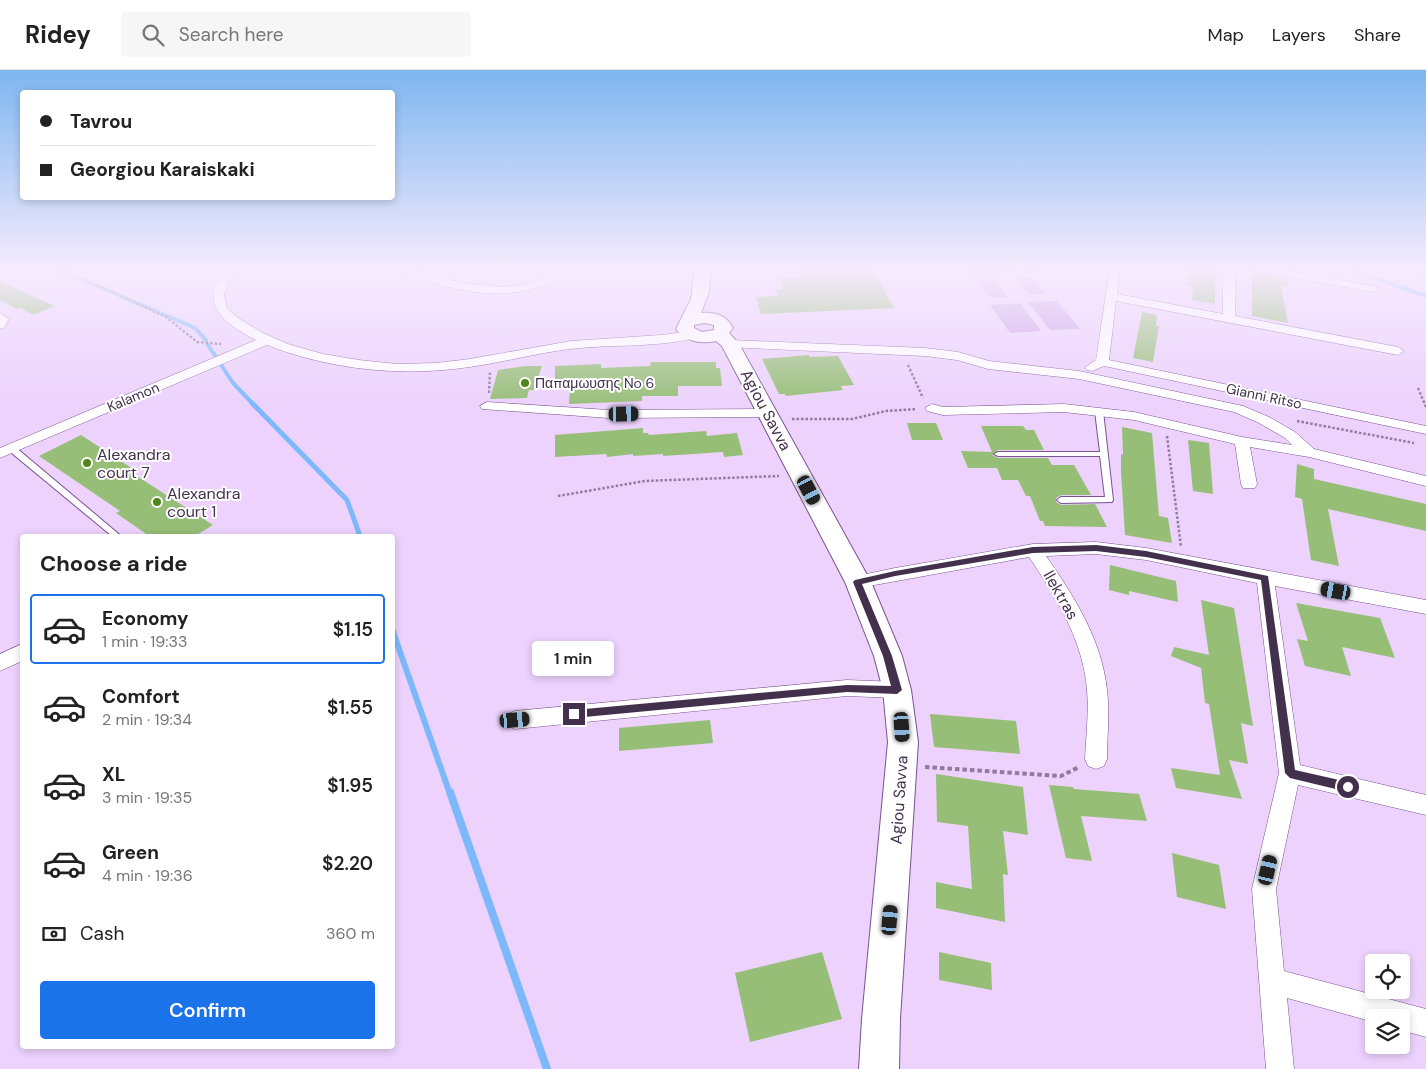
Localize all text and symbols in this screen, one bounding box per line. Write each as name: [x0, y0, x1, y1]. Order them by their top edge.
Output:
search box: [121, 12, 471, 57]
text: Ridey: [25, 19, 91, 50]
icon: search: [139, 21, 167, 49]
text: Search here: [179, 22, 284, 47]
text: Map: [1208, 23, 1244, 47]
text: Layers: [1272, 23, 1326, 47]
text: Share: [1354, 23, 1401, 47]
text: Tavrou: [70, 109, 132, 134]
text: Georgiou Karaiskaki: [70, 157, 255, 182]
street label: Agiou Savva: [736, 366, 796, 454]
place label: Παπαμωυσης No 6: [535, 374, 654, 392]
marker: Παπαμωυσης No 6: [519, 377, 531, 389]
street label: Kalamon: [104, 378, 162, 416]
street label: Gianni Ritso: [1224, 379, 1304, 413]
car: [608, 406, 639, 422]
place label: Alexandra court 7: [97, 444, 170, 483]
marker: Alexandra court 7: [81, 457, 93, 469]
car: [795, 473, 822, 507]
place label: Alexandra court 1: [167, 483, 240, 522]
marker: Alexandra court 1: [151, 496, 163, 508]
text: Choose a ride: [40, 549, 188, 578]
street label: Ilektras: [1039, 567, 1083, 623]
car: [1319, 581, 1352, 601]
text: Economy: [102, 606, 189, 631]
icon: car: [42, 607, 87, 652]
text: $1.15: [333, 617, 373, 642]
text: 1 min · 19:33: [102, 631, 187, 652]
callout: 1 min: [533, 642, 615, 676]
text: 1 min: [554, 648, 592, 669]
text: Comfort: [102, 684, 180, 709]
icon: car: [42, 685, 87, 730]
text: $1.55: [327, 695, 373, 720]
route end: [563, 703, 585, 725]
text: 2 min · 19:34: [102, 709, 192, 730]
car: [499, 711, 530, 729]
car: [893, 712, 910, 742]
street label: Agiou Savva: [885, 755, 913, 845]
text: XL: [102, 762, 125, 787]
icon: car: [42, 763, 87, 808]
text: $1.95: [327, 773, 373, 798]
route start: [1337, 776, 1359, 798]
text: 3 min · 19:35: [102, 787, 192, 808]
text: Green: [102, 840, 159, 865]
icon: car: [42, 841, 87, 886]
text: $2.20: [322, 851, 373, 876]
car: [1257, 854, 1278, 886]
text: 4 min · 19:36: [102, 865, 193, 886]
car: [881, 904, 898, 936]
icon: cash: [40, 920, 68, 948]
text: Cash: [80, 921, 124, 946]
text: 360 m: [326, 923, 375, 944]
map controls: [1365, 954, 1410, 1054]
button: locate: [1365, 954, 1410, 999]
button: Confirm: [40, 981, 375, 1039]
button: layers: [1365, 1009, 1410, 1054]

